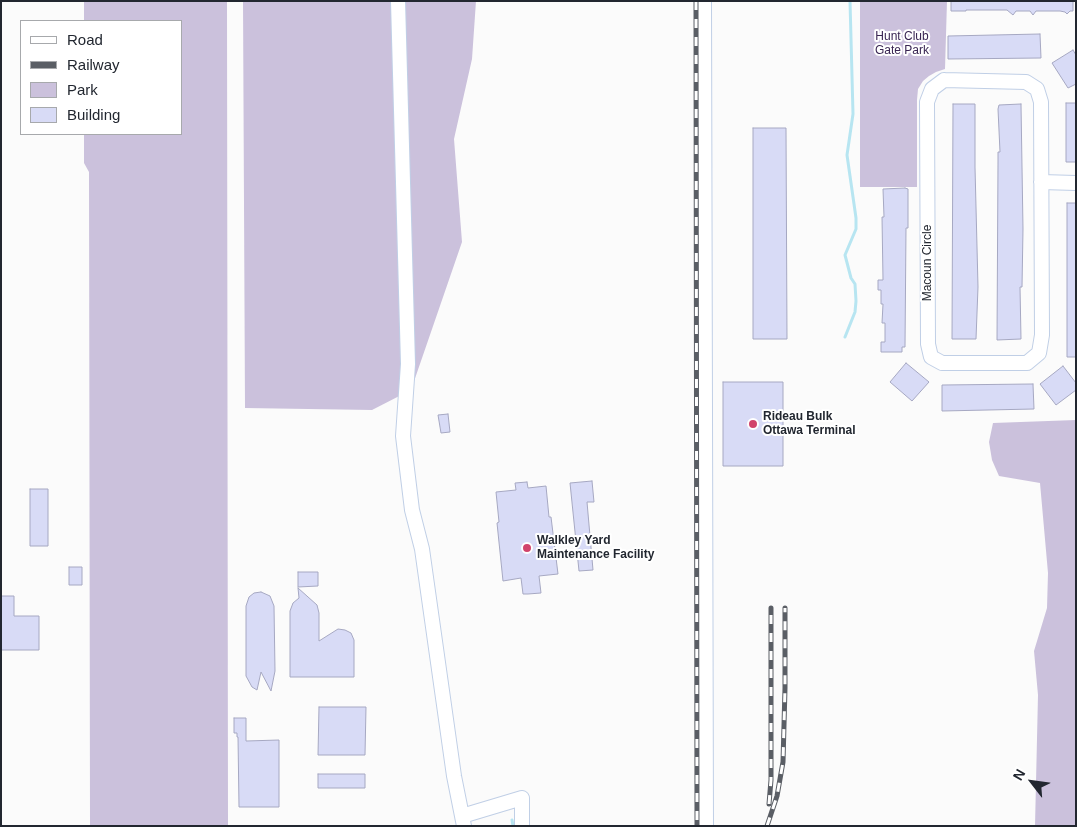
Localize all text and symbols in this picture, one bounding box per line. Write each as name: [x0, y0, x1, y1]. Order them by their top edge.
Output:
legend: [20, 20, 182, 135]
park label: Hunt Club Gate Park: [875, 30, 929, 58]
text: Road: [67, 31, 103, 48]
text: Railway: [67, 56, 120, 73]
text: Park: [67, 81, 98, 98]
text: Building: [67, 106, 120, 123]
street label: Macoun Circle: [921, 225, 935, 301]
place label: Rideau Bulk Ottawa Terminal: [763, 410, 855, 438]
marker: Rideau Bulk Ottawa Terminal: [747, 418, 759, 430]
place label: Walkley Yard Maintenance Facility: [537, 534, 654, 562]
marker: Walkley Yard Maintenance Facility: [521, 542, 533, 554]
north arrow: [1007, 757, 1057, 807]
text: N: [1010, 766, 1028, 783]

